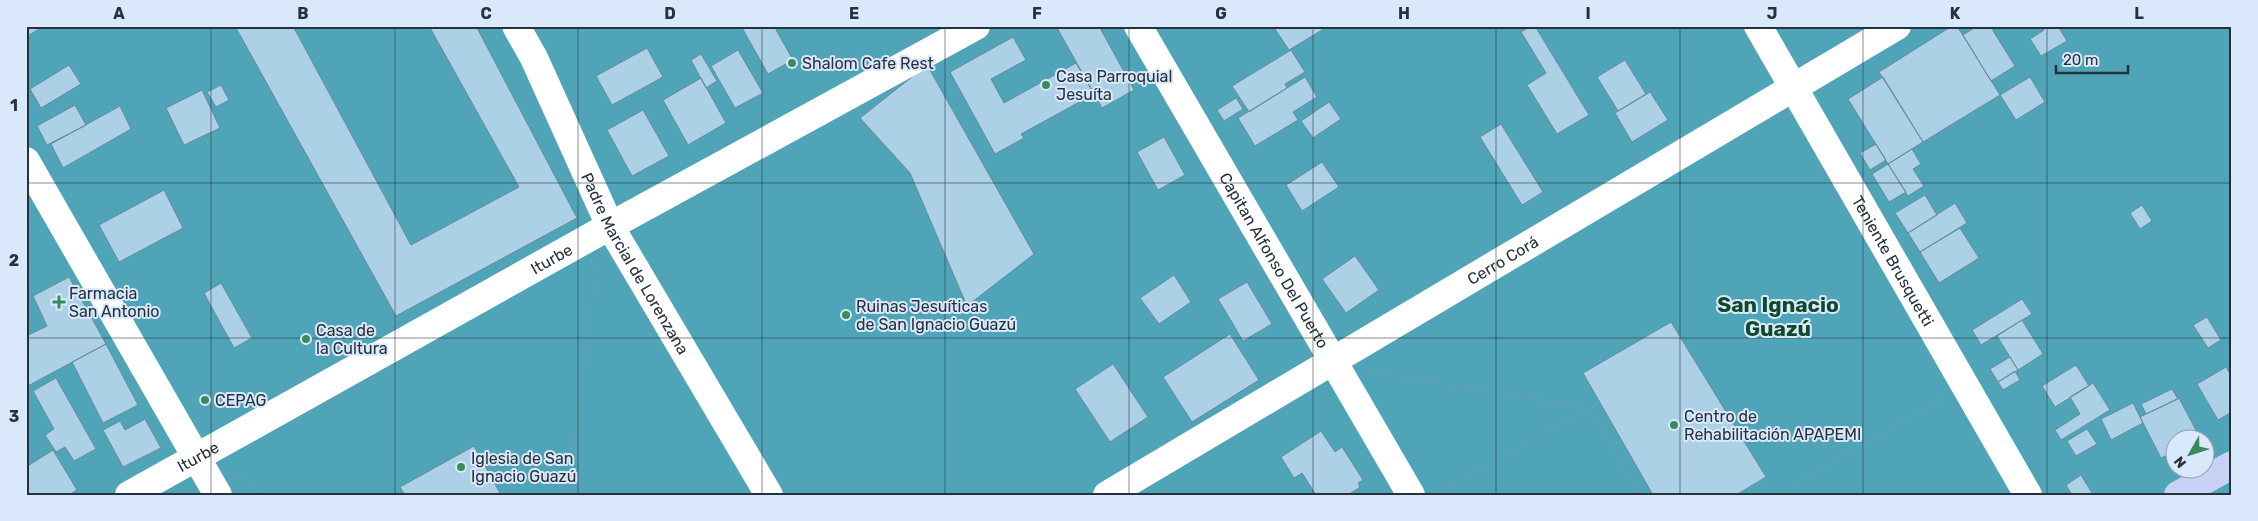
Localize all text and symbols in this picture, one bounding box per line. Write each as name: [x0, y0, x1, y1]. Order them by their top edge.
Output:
text: A: [113, 4, 125, 23]
text: B: [297, 4, 309, 23]
text: C: [480, 4, 492, 23]
text: D: [664, 4, 676, 23]
text: E: [849, 4, 859, 23]
text: F: [1032, 4, 1042, 23]
text: G: [1215, 4, 1227, 23]
text: H: [1398, 4, 1410, 23]
text: I: [1585, 4, 1591, 23]
text: J: [1767, 4, 1777, 23]
text: K: [1950, 4, 1961, 23]
text: L: [2134, 4, 2144, 23]
scale bar: [2056, 42, 2128, 74]
text: 20 m: [2063, 51, 2098, 69]
place label: Shalom Cafe Rest: [802, 54, 934, 73]
marker: Shalom Cafe Rest: [786, 57, 798, 69]
place label: Casa Parroquial Jesuíta: [1056, 67, 1172, 104]
marker: Casa Parroquial Jesuíta: [1040, 79, 1052, 91]
text: 1: [10, 96, 18, 115]
street label: Capitan Alfonso Del Puerto: [1215, 169, 1332, 352]
street label: Padre Marcial de Lorenzana: [577, 170, 693, 358]
street label: Teniente Brusquetti: [1848, 193, 1938, 330]
street label: Cerro Corá: [1464, 232, 1542, 289]
street label: Iturbe: [527, 240, 576, 278]
text: 2: [9, 251, 19, 270]
place label: Farmacia San Antonio: [69, 284, 159, 321]
district label: San Ignacio Guazú: [1717, 292, 1839, 341]
marker: Farmacia San Antonio: [53, 296, 65, 308]
place label: Ruinas Jesuíticas de San Ignacio Guazú: [856, 297, 1016, 334]
marker: Ruinas Jesuíticas de San Ignacio Guazú: [840, 309, 852, 321]
place label: Casa de la Cultura: [316, 321, 388, 358]
marker: Casa de la Cultura: [300, 333, 312, 345]
place label: CEPAG: [215, 391, 266, 410]
marker: CEPAG: [199, 394, 211, 406]
text: 3: [9, 407, 19, 426]
place label: Centro de Rehabilitación APAPEMI: [1684, 407, 1861, 444]
marker: Centro de Rehabilitación APAPEMI: [1668, 419, 1680, 431]
north arrow: [2166, 428, 2216, 478]
street label: Iturbe: [174, 438, 222, 476]
place label: Iglesia de San Ignacio Guazú: [471, 449, 576, 486]
text: N: [2171, 453, 2190, 471]
marker: Iglesia de San Ignacio Guazú: [455, 461, 467, 473]

